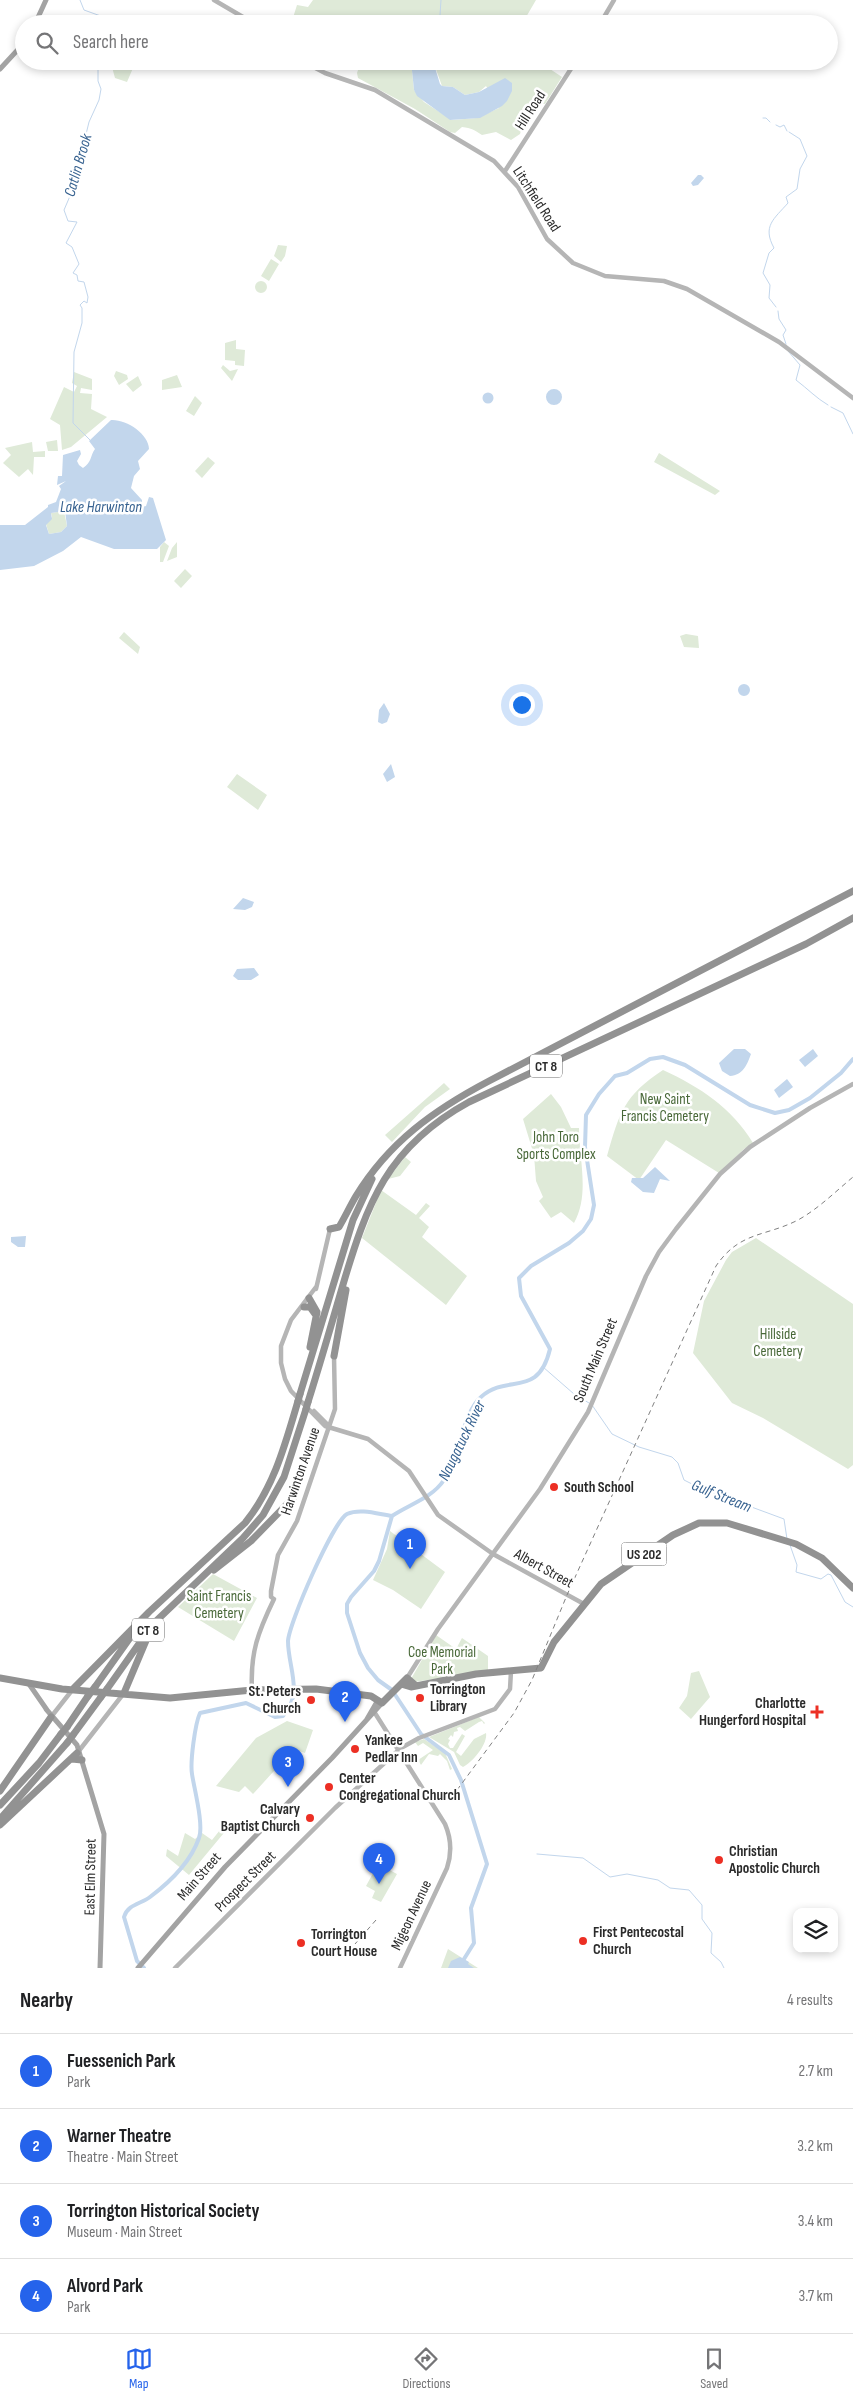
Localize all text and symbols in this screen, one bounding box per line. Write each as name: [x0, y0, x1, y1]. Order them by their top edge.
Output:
search box: [15, 15, 838, 70]
icon: search: [33, 29, 61, 57]
text: Search here: [73, 31, 149, 54]
street label: Hill Road: [511, 87, 550, 134]
water label: Catlin Brook: [60, 131, 97, 199]
street label: Litchfield Road: [508, 163, 565, 236]
water label: Lake Harwinton: [60, 498, 142, 517]
your location: [509, 692, 535, 718]
road number: CT 8: [530, 1054, 562, 1078]
park label: New Saint Francis Cemetery: [621, 1090, 709, 1126]
park label: John Toro Sports Complex: [516, 1128, 596, 1164]
street label: South Main Street: [569, 1315, 622, 1405]
park label: Hillside Cemetery: [753, 1325, 803, 1361]
water label: Naugatuck River: [435, 1397, 490, 1484]
street label: Harwinton Avenue: [277, 1425, 324, 1518]
water label: Gulf Stream: [689, 1476, 754, 1517]
place label: South School: [564, 1478, 634, 1497]
marker: South School: [548, 1481, 560, 1493]
pin: 1: [394, 1528, 426, 1569]
road number: US 202: [622, 1542, 666, 1566]
street label: Albert Street: [510, 1544, 577, 1593]
park label: Saint Francis Cemetery: [187, 1587, 251, 1623]
road number: CT 8: [132, 1618, 164, 1642]
park label: Coe Memorial Park: [408, 1643, 476, 1679]
place label: Torrington Library: [430, 1680, 485, 1716]
pin: 2: [329, 1681, 361, 1722]
place label: St. Peters Church: [249, 1682, 301, 1718]
marker: Torrington Library: [414, 1692, 426, 1704]
marker: St. Peters Church: [305, 1694, 317, 1706]
place label: Charlotte Hungerford Hospital: [699, 1694, 806, 1730]
marker: Charlotte Hungerford Hospital: [810, 1705, 824, 1719]
place label: Yankee Pedlar Inn: [365, 1731, 418, 1767]
marker: Yankee Pedlar Inn: [349, 1743, 361, 1755]
pin: 3: [272, 1746, 304, 1787]
place label: Center Congregational Church: [339, 1769, 460, 1805]
marker: Center Congregational Church: [323, 1781, 335, 1793]
place label: Calvary Baptist Church: [221, 1800, 301, 1836]
marker: Calvary Baptist Church: [304, 1812, 316, 1824]
street label: East Elm Street: [80, 1838, 101, 1916]
place label: Christian Apostolic Church: [728, 1842, 820, 1878]
pin: 4: [363, 1843, 395, 1884]
street label: Prospect Street: [211, 1846, 280, 1916]
street label: Main Street: [173, 1848, 226, 1904]
marker: Christian Apostolic Church: [713, 1854, 725, 1866]
street label: Migeon Avenue: [387, 1877, 436, 1953]
map controls: [793, 1908, 838, 1953]
button: layers: [793, 1908, 838, 1953]
place label: First Pentecostal Church: [593, 1923, 684, 1959]
place label: Torrington Court House: [311, 1925, 377, 1961]
marker: First Pentecostal Church: [577, 1935, 589, 1947]
marker: Torrington Court House: [295, 1937, 307, 1949]
text: Nearby: [20, 1988, 73, 2013]
text: 4 results: [787, 1991, 833, 2010]
text: Fuessenich Park: [67, 2050, 175, 2073]
text: 1: [33, 2062, 39, 2081]
text: 2.7 km: [799, 2062, 833, 2081]
text: Park: [67, 2073, 90, 2092]
text: Warner Theatre: [67, 2125, 171, 2148]
text: 2: [32, 2137, 40, 2156]
text: 3.2 km: [797, 2137, 833, 2156]
text: Theatre · Main Street: [67, 2148, 179, 2167]
text: Torrington Historical Society: [67, 2200, 259, 2223]
text: 3: [32, 2212, 40, 2231]
text: 3.4 km: [798, 2212, 833, 2231]
text: Museum · Main Street: [67, 2223, 182, 2242]
text: Alvord Park: [67, 2275, 143, 2298]
text: 4: [32, 2287, 40, 2306]
text: 3.7 km: [798, 2287, 833, 2306]
text: Park: [67, 2298, 90, 2317]
tab: Map: [125, 2345, 153, 2392]
tab: Directions: [402, 2345, 451, 2392]
tab: Saved: [700, 2345, 728, 2392]

